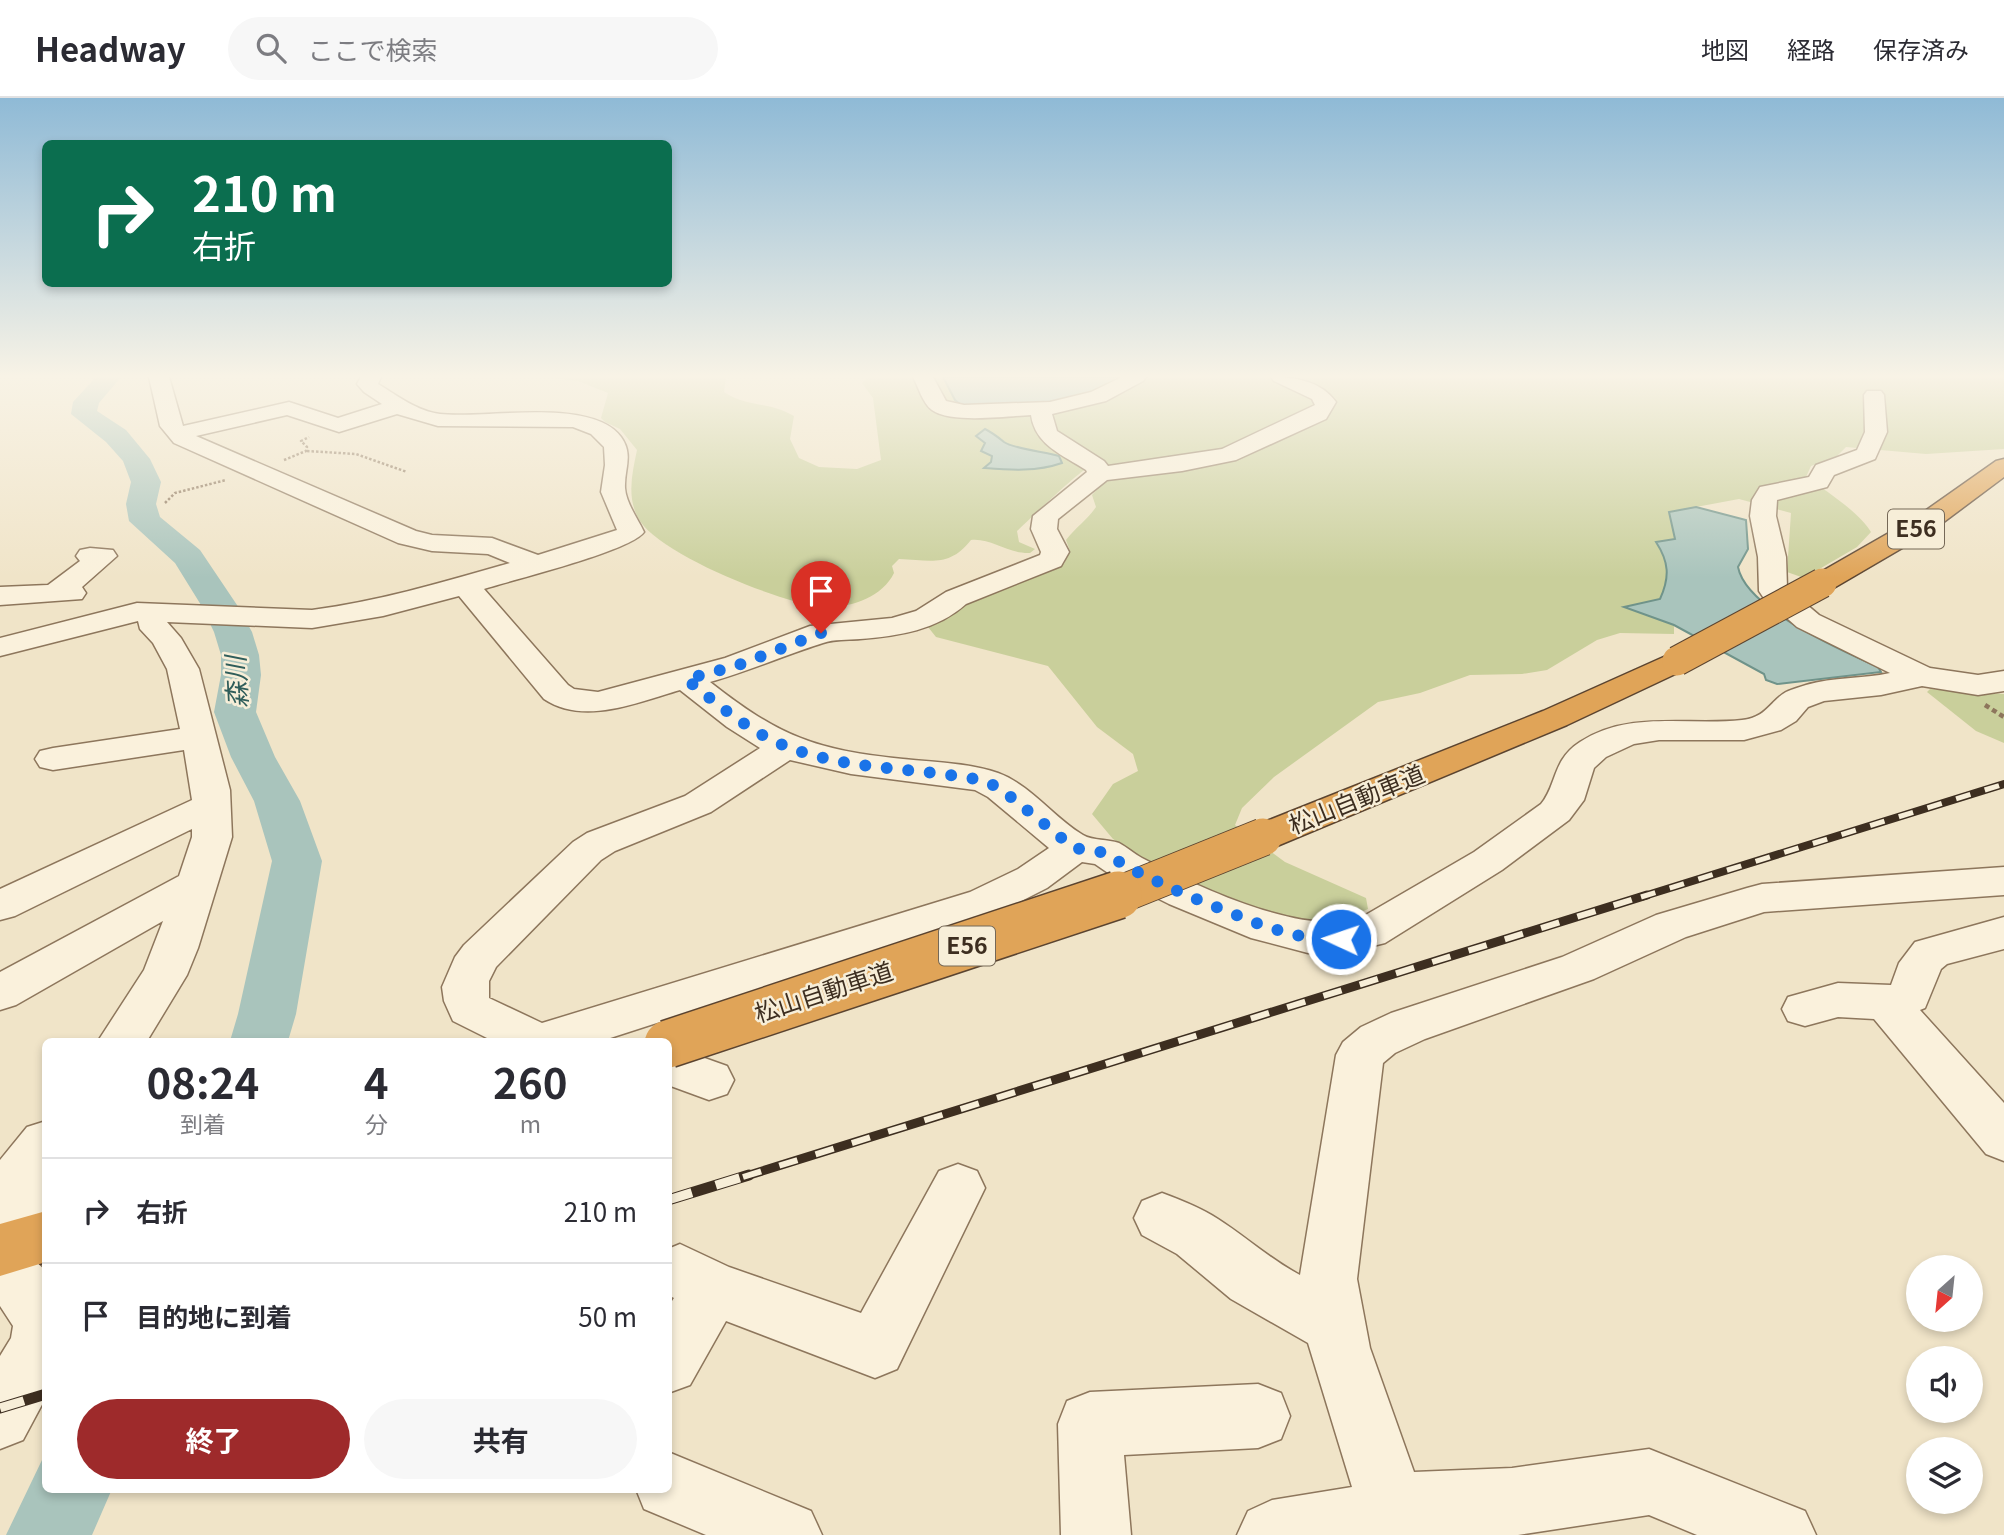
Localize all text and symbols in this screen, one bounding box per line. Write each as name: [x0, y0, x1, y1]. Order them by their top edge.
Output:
search box: [228, 17, 718, 80]
text: Headway: [35, 24, 186, 72]
icon: search: [252, 29, 290, 67]
text: ここで検索: [308, 30, 438, 67]
text: 地図: [1701, 31, 1749, 66]
text: 経路: [1787, 31, 1835, 66]
text: 保存済み: [1873, 31, 1969, 66]
text: 210 m: [192, 155, 337, 226]
icon: right: [77, 168, 168, 259]
text: 右折: [192, 221, 256, 267]
road number: E56: [1888, 510, 1944, 548]
pin: [791, 561, 851, 633]
icon: arrive: [802, 572, 840, 610]
water label: 森川: [215, 652, 254, 709]
street label: 松山自動車道: [1283, 754, 1429, 841]
position arrow: [1304, 902, 1378, 976]
road number: E56: [939, 926, 995, 966]
street label: 松山自動車道: [749, 952, 897, 1030]
text: 08:24: [147, 1050, 259, 1111]
text: 4: [364, 1050, 389, 1111]
text: 260: [493, 1050, 567, 1111]
text: 到着: [180, 1106, 226, 1140]
text: 分: [365, 1106, 388, 1140]
text: m: [520, 1106, 541, 1140]
icon: right: [77, 1192, 115, 1230]
text: 右折: [136, 1192, 188, 1229]
text: 210 m: [564, 1192, 637, 1229]
north arrow: [1906, 1255, 1983, 1332]
map controls: [1906, 1255, 1983, 1514]
icon: arrive: [77, 1297, 115, 1335]
text: 目的地に到着: [136, 1297, 292, 1334]
text: 50 m: [578, 1297, 637, 1334]
button: sound: [1906, 1346, 1983, 1423]
button: 終了: [77, 1399, 350, 1479]
button: 共有: [364, 1399, 637, 1479]
button: layers: [1906, 1437, 1983, 1514]

